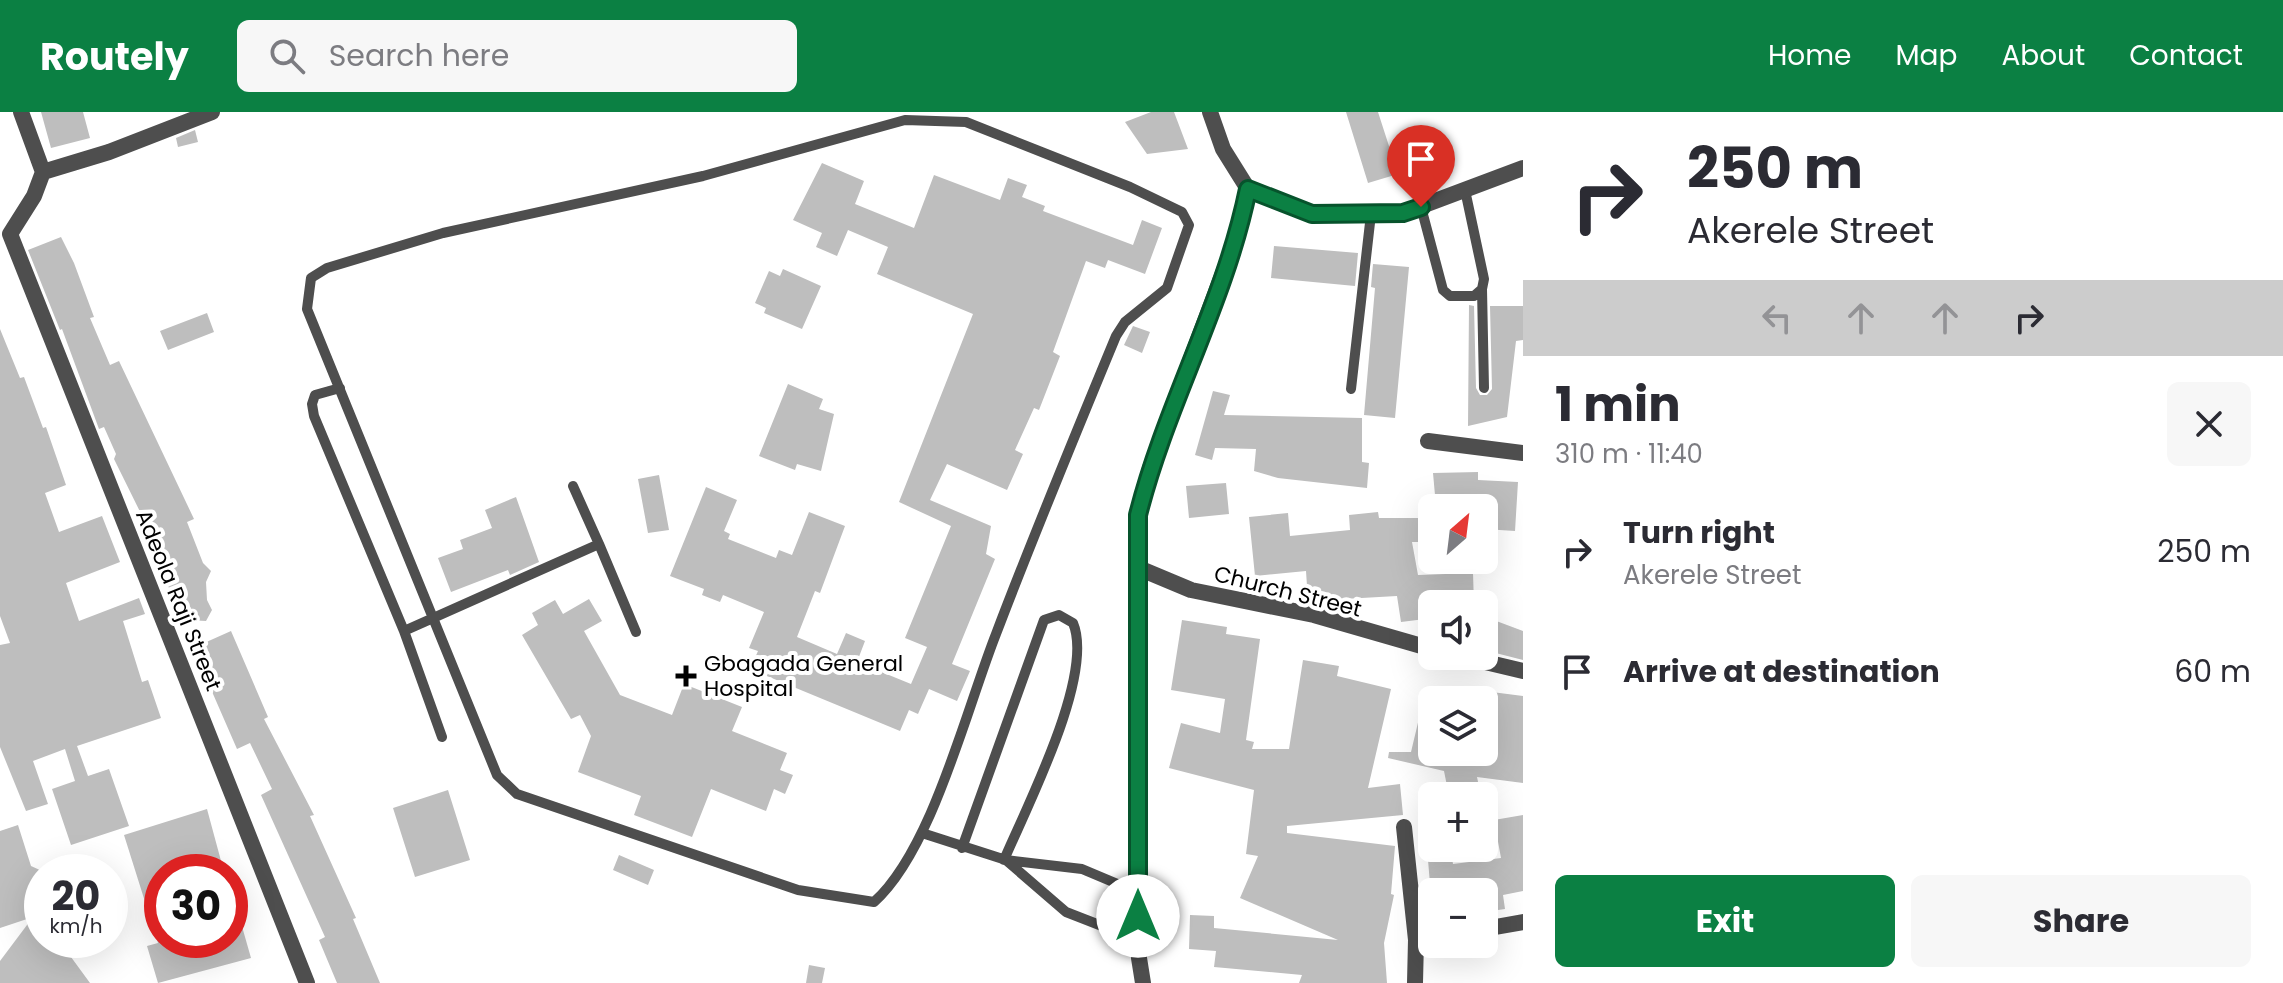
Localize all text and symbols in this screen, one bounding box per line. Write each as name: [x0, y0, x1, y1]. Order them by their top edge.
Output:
search box: [237, 20, 797, 92]
text: Routely: [40, 30, 189, 83]
icon: search: [265, 34, 309, 78]
text: Search here: [329, 34, 509, 77]
text: Home: [1768, 36, 1851, 75]
text: Map: [1895, 36, 1957, 75]
text: About: [2001, 36, 2085, 75]
text: Contact: [2129, 36, 2243, 75]
pin: [1387, 125, 1455, 207]
text: 250 m: [1687, 129, 1863, 208]
icon: arrive: [1399, 137, 1443, 181]
icon: right: [1555, 144, 1659, 248]
text: Akerele Street: [1687, 205, 1934, 256]
icon: left: [1755, 296, 1799, 340]
icon: ahead: [1839, 296, 1883, 340]
icon: ahead: [1923, 296, 1967, 340]
icon: right: [2007, 296, 2051, 340]
text: 1 min: [1555, 371, 1681, 438]
button: close: [2167, 382, 2251, 466]
text: 310 m · 11:40: [1555, 436, 1703, 472]
north arrow: [1418, 494, 1498, 574]
map controls: [1418, 494, 1498, 958]
street label: Adeola Raji Street: [128, 505, 229, 695]
text: Turn right: [1623, 511, 1775, 554]
icon: right: [1555, 530, 1599, 574]
text: 250 m: [2157, 530, 2251, 573]
text: Akerele Street: [1623, 557, 1801, 593]
street label: Church Street: [1211, 558, 1365, 625]
button: sound: [1418, 590, 1498, 670]
place label: Gbagada General Hospital: [704, 648, 903, 704]
icon: arrive: [1555, 650, 1599, 694]
text: Arrive at destination: [1623, 650, 1940, 693]
text: 60 m: [2174, 650, 2251, 693]
marker: Gbagada General Hospital: [675, 665, 697, 687]
button: layers: [1418, 686, 1498, 766]
button: +: [1418, 782, 1498, 862]
speed limit sign: 30: [144, 854, 248, 958]
text: 20: [52, 868, 100, 924]
position arrow: [1096, 874, 1180, 958]
button: Exit: [1555, 875, 1895, 967]
button: Share: [1911, 875, 2251, 967]
button: −: [1418, 878, 1498, 958]
text: km/h: [49, 912, 103, 940]

